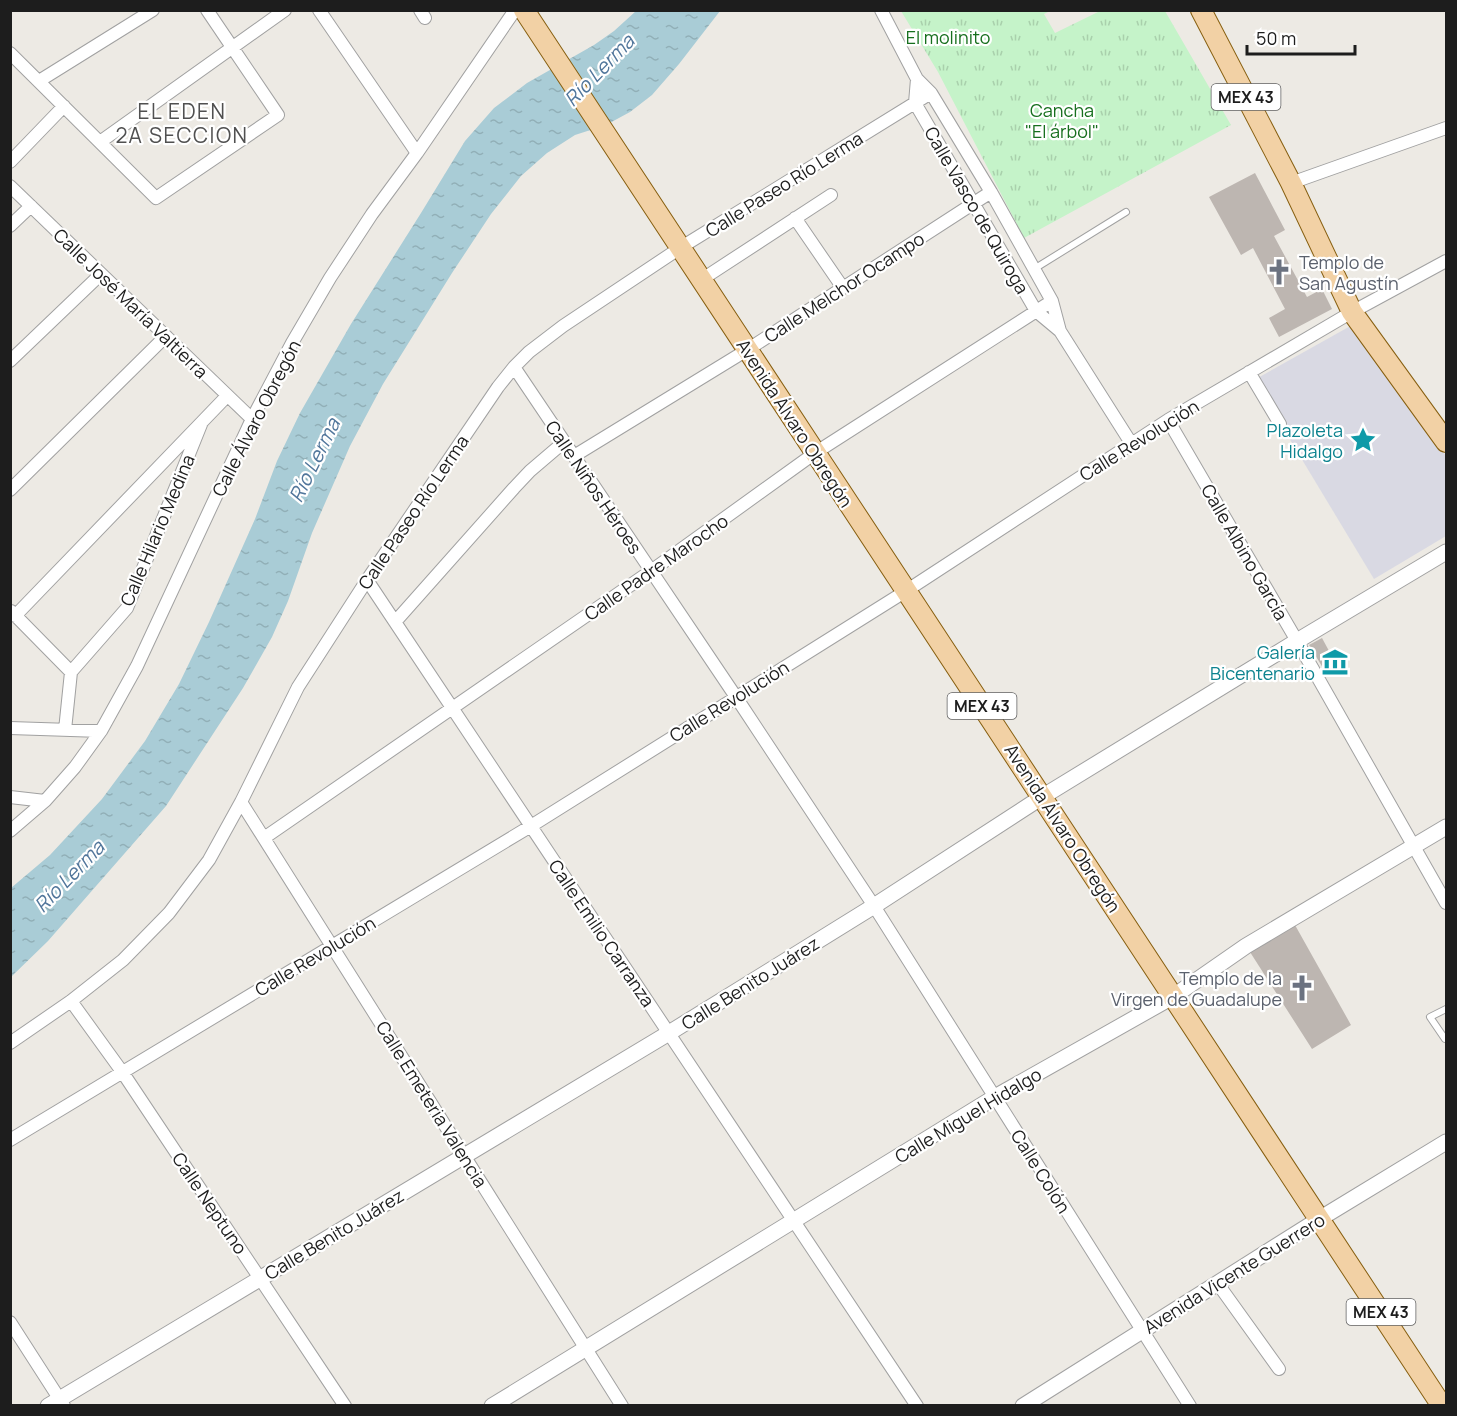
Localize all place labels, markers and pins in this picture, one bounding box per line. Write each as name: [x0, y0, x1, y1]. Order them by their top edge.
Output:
place label: Templo de San Agustín: [1299, 250, 1399, 295]
church icon: Templo de San Agustín: [1264, 257, 1294, 287]
place label: Plazoleta Hidalgo: [1267, 418, 1343, 463]
place icon: Plazoleta Hidalgo: [1348, 425, 1378, 455]
place label: Galería Bicentenario: [1210, 640, 1315, 685]
museum icon: Galería Bicentenario: [1320, 647, 1350, 677]
place label: Templo de la Virgen de Guadalupe: [1111, 966, 1282, 1011]
church icon: Templo de la Virgen de Guadalupe: [1287, 973, 1317, 1003]

